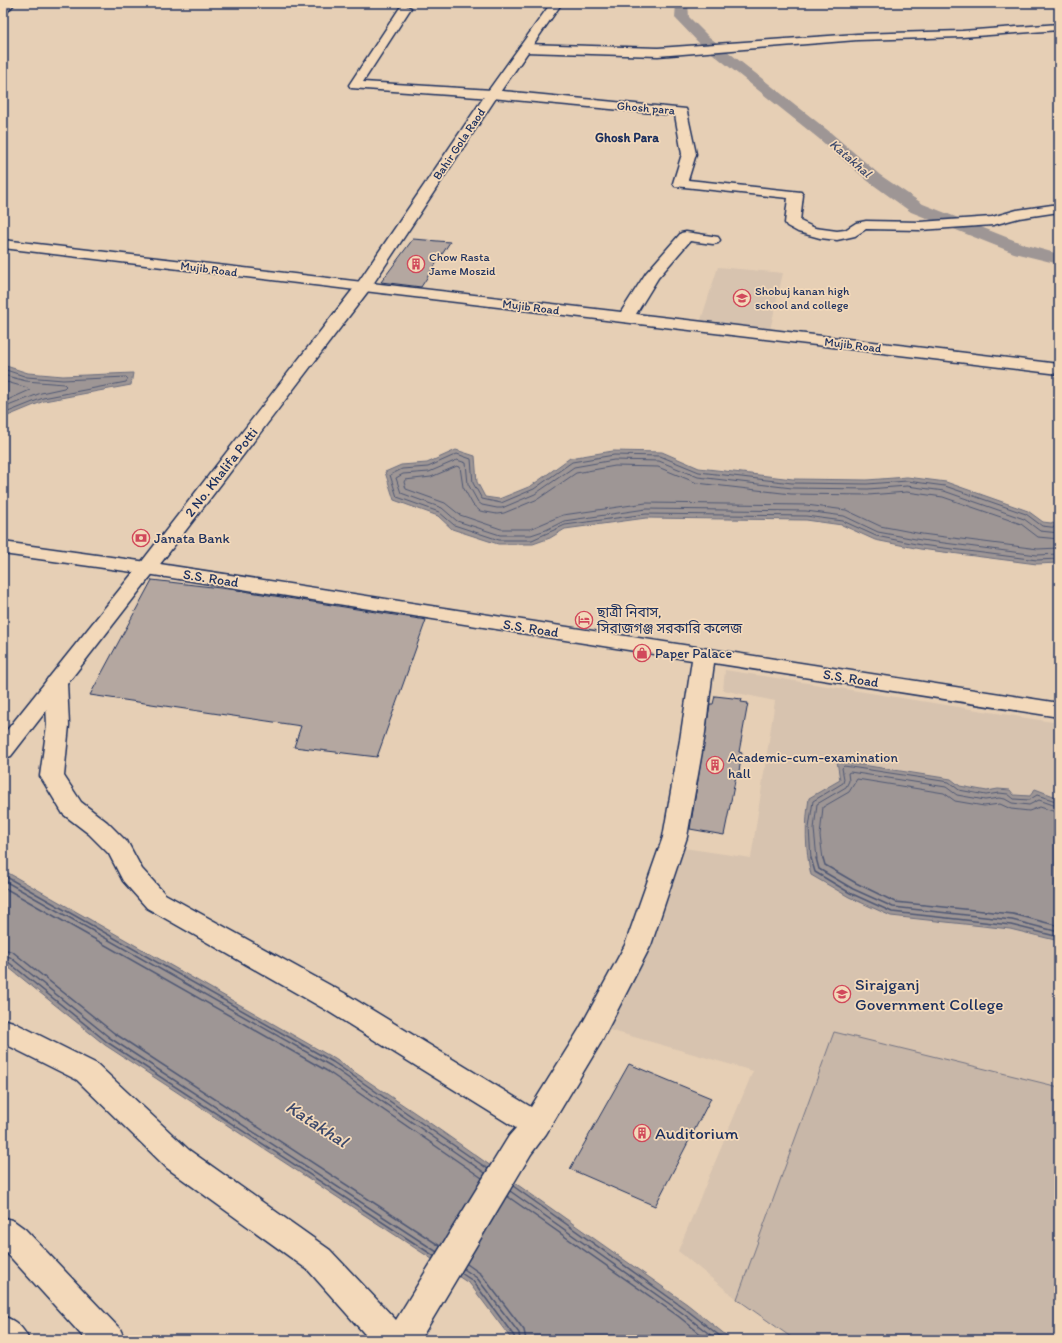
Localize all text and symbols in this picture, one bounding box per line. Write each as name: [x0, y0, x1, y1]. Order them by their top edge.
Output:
street label: Ghosh para: [616, 98, 676, 118]
street label: Bahir Gola Raod: [430, 105, 488, 183]
district label: Ghosh Para: [595, 130, 659, 145]
water label: Katakhal: [827, 136, 876, 181]
place label: Chow Rasta Jame Moszid: [429, 250, 496, 278]
building icon: Chow Rasta Jame Moszid: [406, 254, 426, 274]
street label: Mujib Road: [180, 259, 239, 279]
place label: Shobuj kanan high school and college: [755, 284, 850, 312]
school or university icon: Shobuj kanan high school and college: [732, 288, 752, 308]
street label: Mujib Road: [502, 297, 561, 317]
street label: Mujib Road: [824, 335, 883, 355]
street label: 2 No. Khalifa Potti: [181, 424, 262, 520]
bank icon: Janata Bank: [131, 528, 151, 548]
place label: Janata Bank: [154, 530, 231, 547]
street label: S.S. Road: [182, 566, 240, 591]
place label: ছাত্রী নিবাস, সিরাজগঞ্জ সরকারি কলেজ: [596, 604, 743, 637]
hotel icon: ছাত্রী নিবাস, সিরাজগঞ্জ সরকারি কলেজ: [574, 610, 594, 630]
street label: S.S. Road: [502, 616, 560, 641]
shop icon: Paper Palace: [632, 643, 652, 663]
place label: Paper Palace: [655, 645, 732, 662]
street label: S.S. Road: [822, 666, 880, 691]
place label: Academic-cum-examination hall: [728, 749, 899, 782]
building icon: Academic-cum-examination hall: [705, 755, 725, 775]
place label: Sirajganj Government College: [855, 974, 1003, 1014]
school or university icon: Sirajganj Government College: [832, 984, 852, 1004]
water label: Katakhal: [282, 1096, 354, 1153]
building icon: Auditorium: [632, 1123, 652, 1143]
place label: Auditorium: [655, 1123, 739, 1143]

